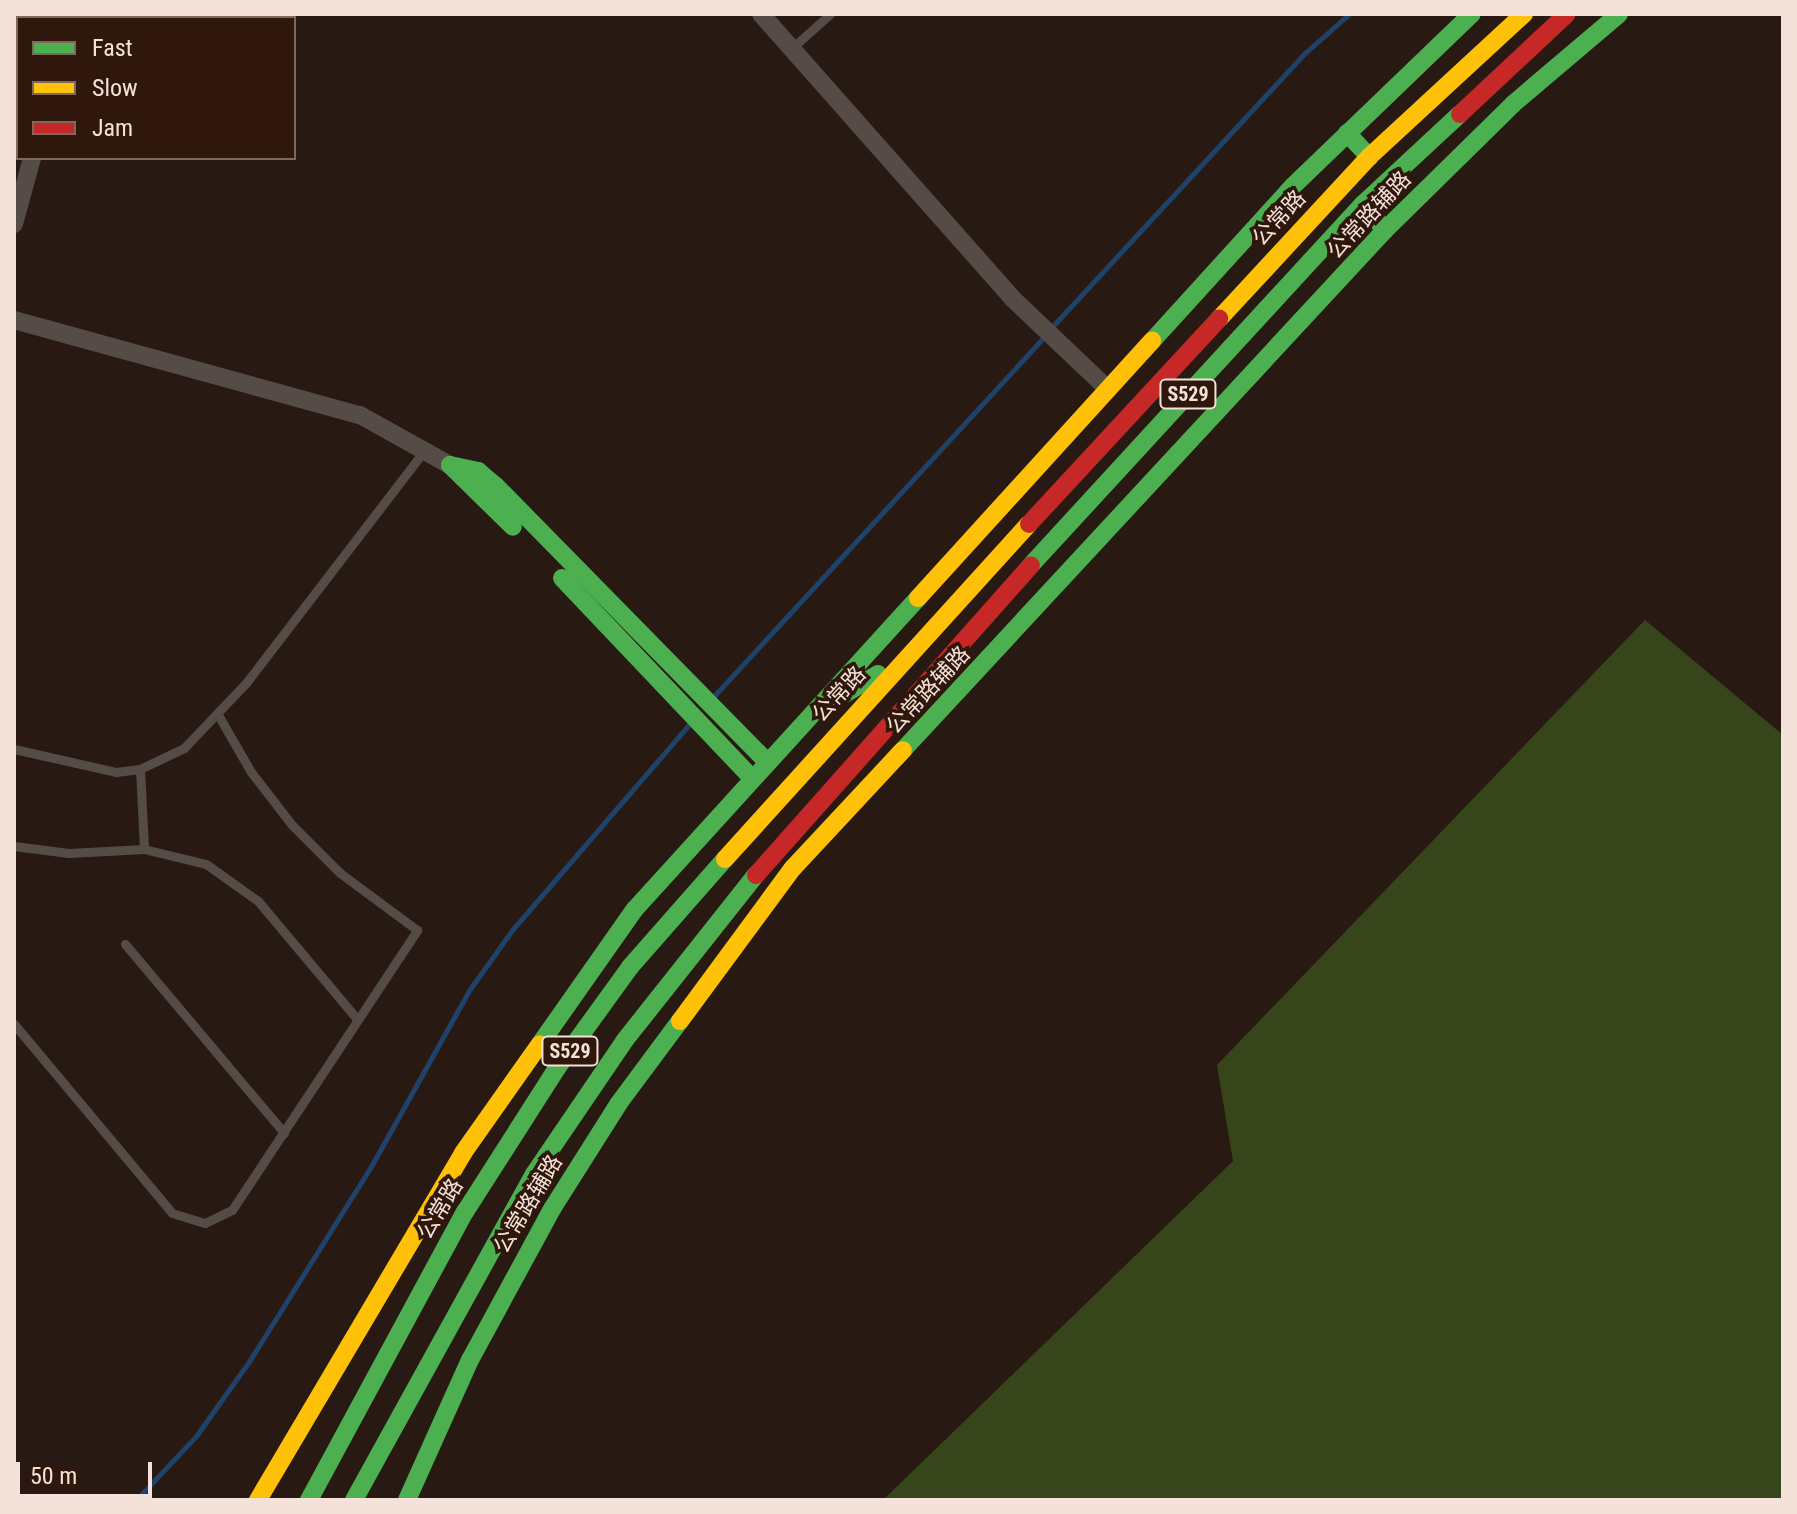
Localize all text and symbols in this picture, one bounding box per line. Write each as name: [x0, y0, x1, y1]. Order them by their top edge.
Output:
legend: [16, 16, 296, 160]
text: Fast: [92, 34, 133, 62]
text: Slow: [92, 74, 138, 102]
text: Jam: [92, 114, 133, 142]
street label: 公常路辅路: [1322, 166, 1416, 264]
street label: 公常路: [1247, 185, 1311, 251]
road number: S529: [1158, 378, 1218, 410]
street label: 公常路辅路: [881, 641, 975, 739]
street label: 公常路: [807, 661, 871, 727]
road number: S529: [540, 1035, 600, 1067]
street label: 公常路辅路: [488, 1150, 568, 1258]
street label: 公常路: [412, 1174, 468, 1244]
scale bar: [20, 1446, 156, 1496]
text: 50 m: [30, 1462, 77, 1490]

